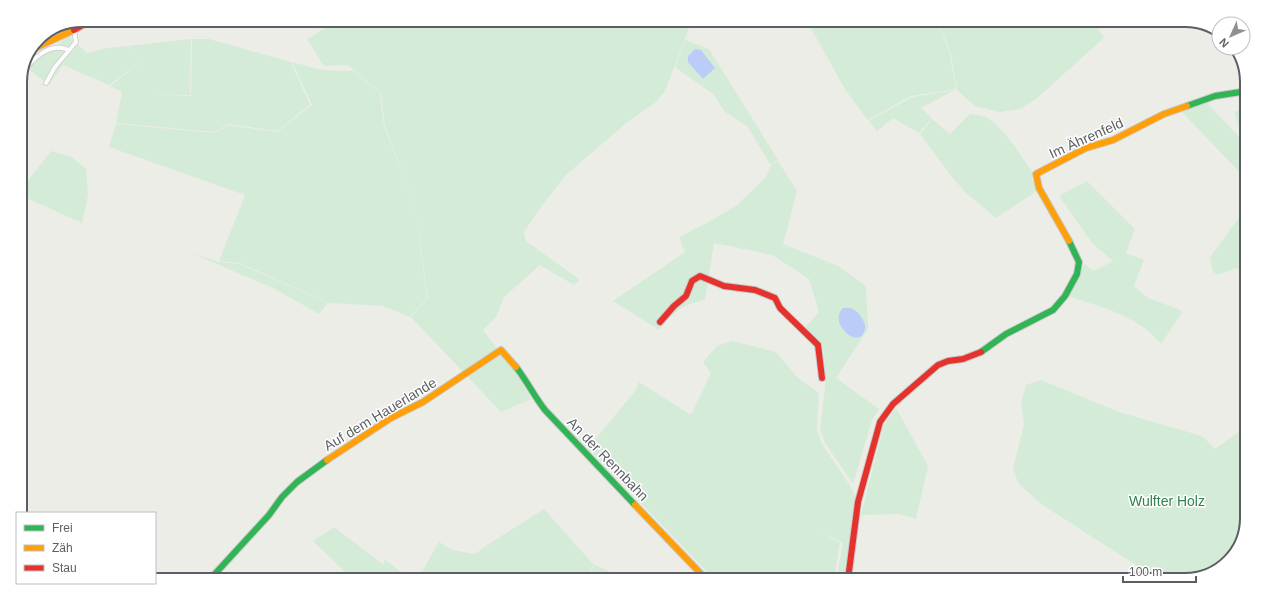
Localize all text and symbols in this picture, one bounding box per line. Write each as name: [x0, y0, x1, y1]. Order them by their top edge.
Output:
north arrow: [1211, 16, 1251, 56]
text: N: [1217, 36, 1231, 50]
street label: Im Ährenfeld: [1046, 115, 1126, 161]
street label: Auf dem Hauerlande: [321, 374, 439, 454]
street label: An der Rennbahn: [564, 414, 652, 504]
park label: Wulfter Holz: [1129, 493, 1205, 509]
legend: [16, 512, 156, 584]
text: Frei: [52, 521, 73, 535]
text: Zäh: [52, 541, 73, 555]
scale bar: [1123, 558, 1196, 584]
text: Stau: [52, 561, 77, 575]
text: 100 m: [1129, 565, 1162, 579]

